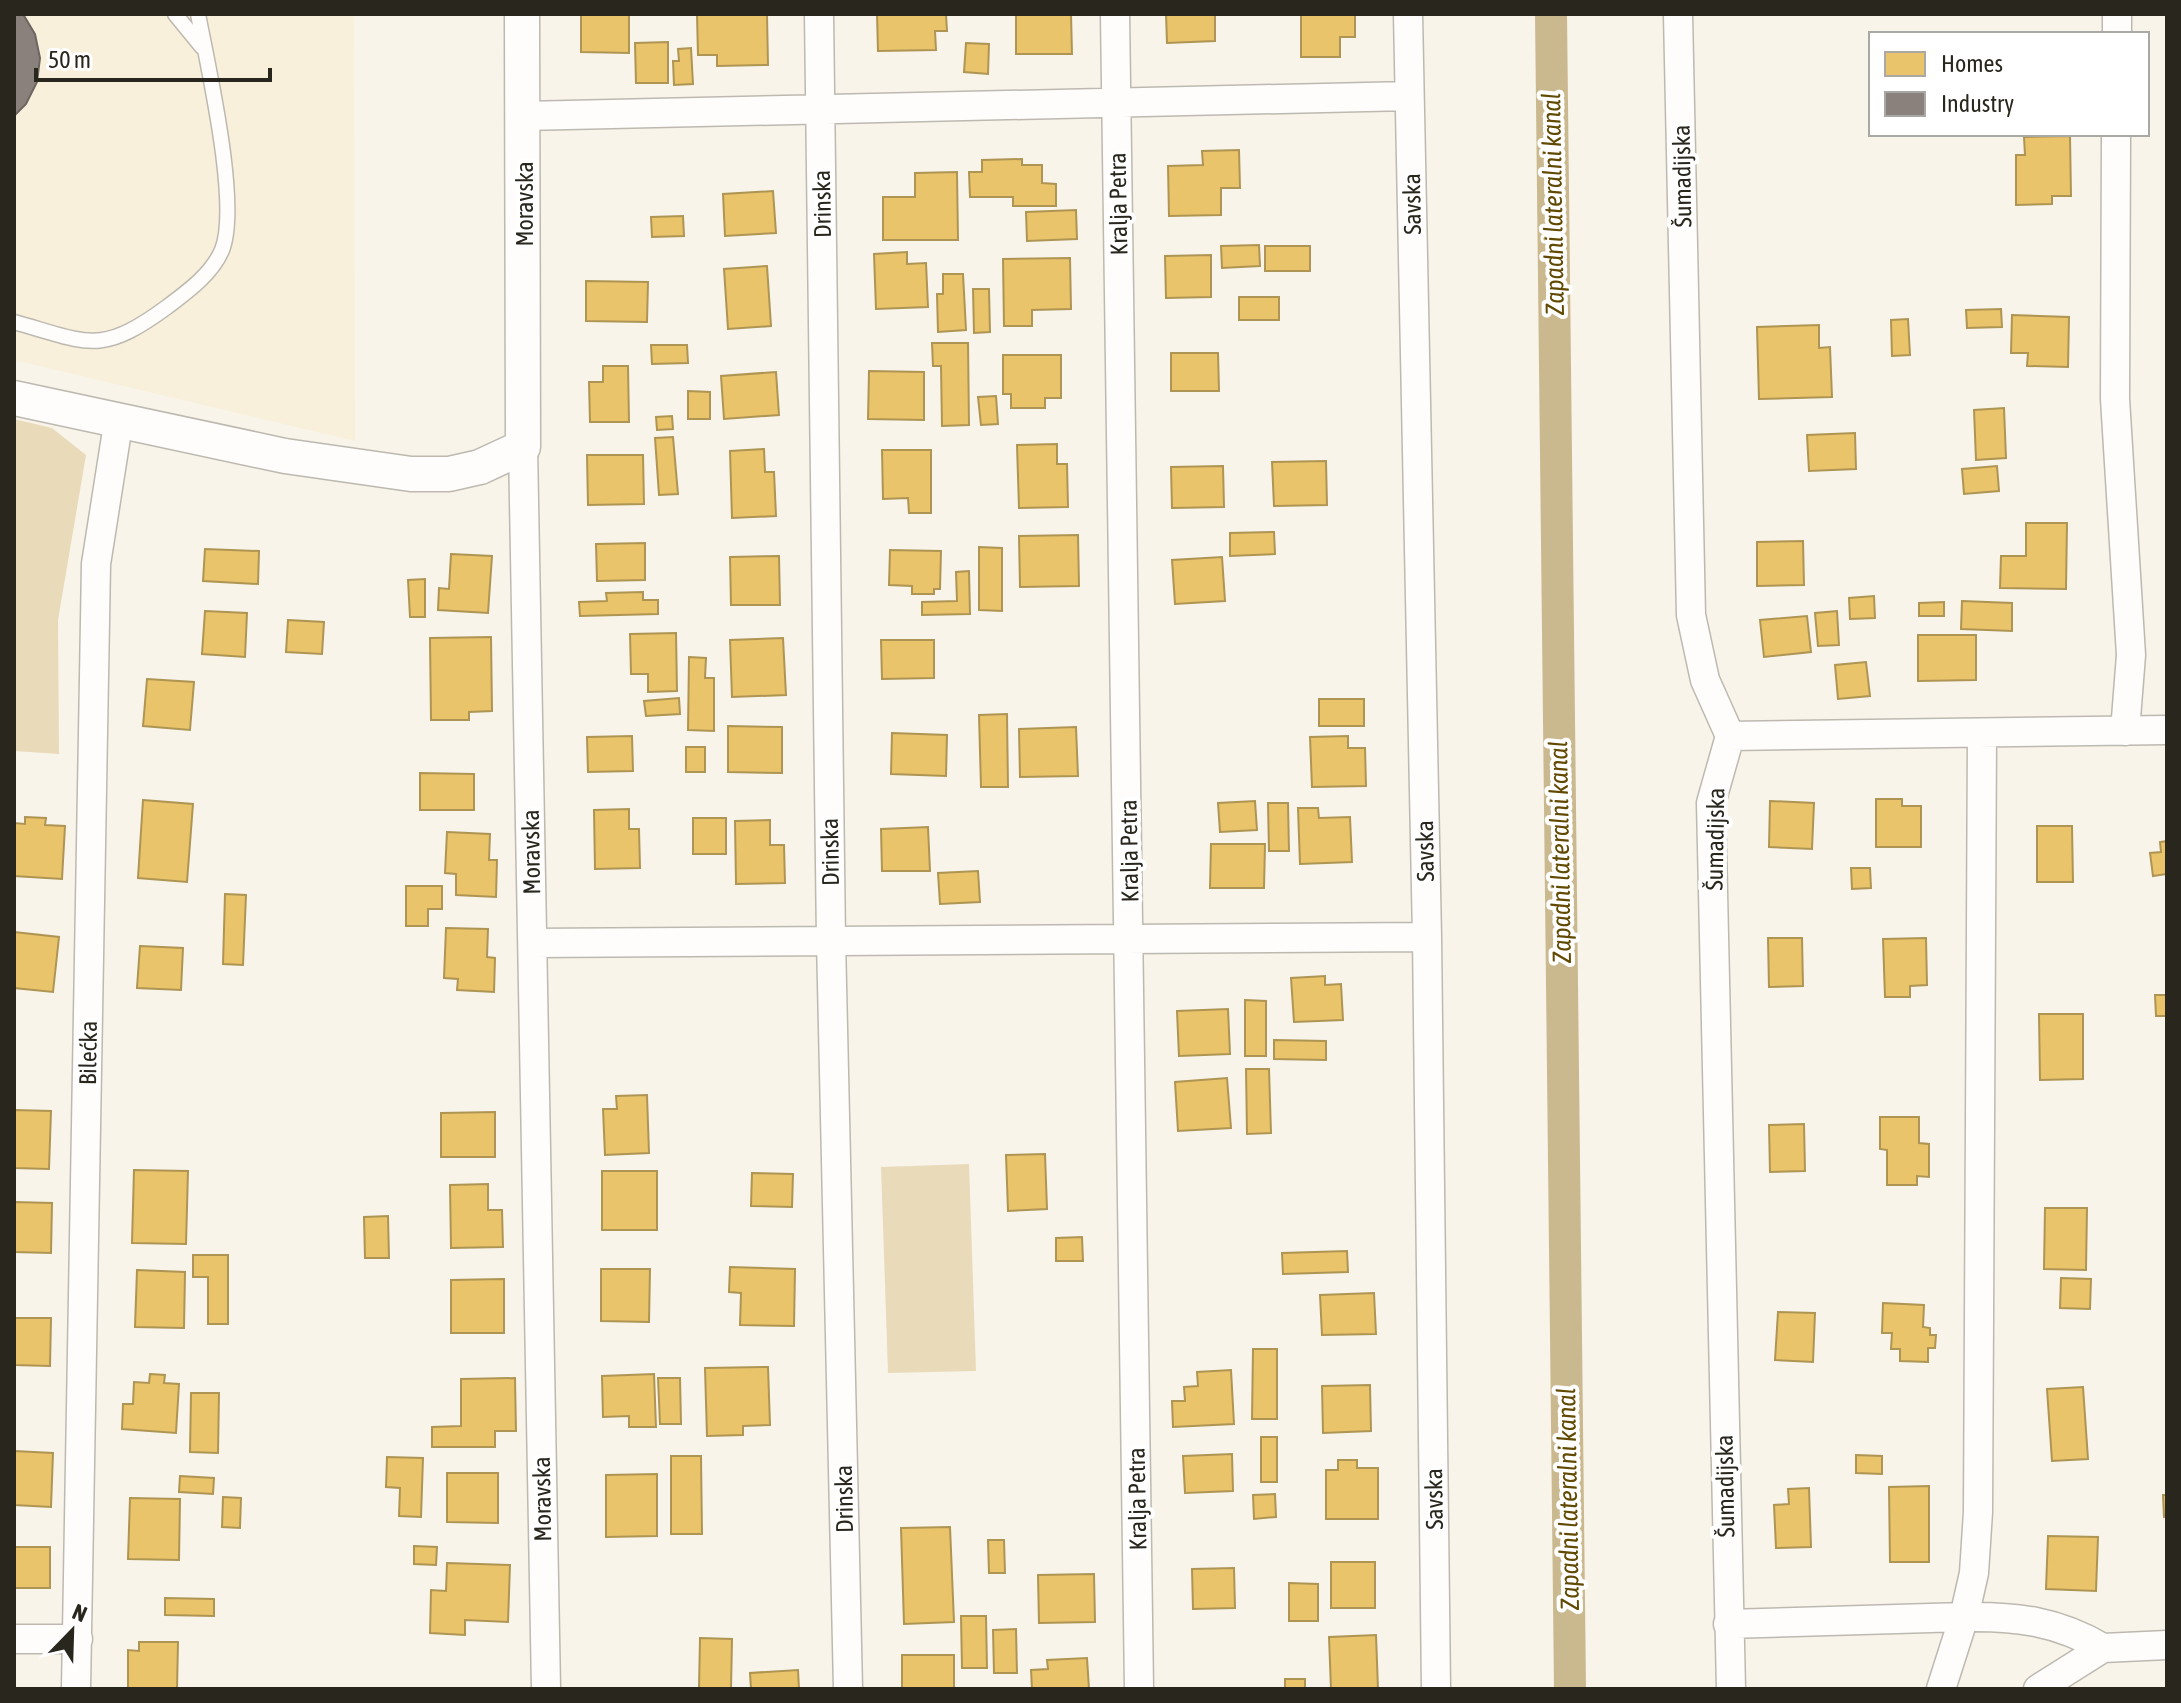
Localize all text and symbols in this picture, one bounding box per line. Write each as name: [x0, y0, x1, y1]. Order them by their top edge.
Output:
scale bar: [36, 32, 270, 82]
legend: [1869, 32, 2149, 136]
text: 50 m: [48, 46, 91, 73]
text: Homes: [1941, 50, 2003, 77]
text: Industry: [1941, 90, 2014, 117]
water label: Zapadni lateralni kanal: [1536, 92, 1570, 316]
street label: Šumadijska: [1668, 124, 1696, 228]
street label: Kralja Petra: [1104, 152, 1132, 256]
street label: Moravska: [511, 161, 538, 247]
street label: Drinska: [808, 170, 836, 238]
street label: Savska: [1398, 173, 1426, 235]
water label: Zapadni lateralni kanal: [1543, 740, 1577, 964]
street label: Šumadijska: [1701, 787, 1729, 891]
street label: Kralja Petra: [1115, 799, 1143, 903]
street label: Moravska: [517, 809, 545, 895]
street label: Drinska: [816, 818, 844, 886]
street label: Savska: [1411, 820, 1439, 882]
street label: Bilećka: [74, 1021, 102, 1085]
water label: Zapadni lateralni kanal: [1551, 1387, 1585, 1611]
street label: Šumadijska: [1711, 1434, 1739, 1538]
street label: Kralja Petra: [1123, 1447, 1151, 1551]
street label: Moravska: [528, 1456, 556, 1542]
street label: Drinska: [830, 1465, 858, 1533]
street label: Savska: [1420, 1468, 1448, 1530]
north arrow: [32, 1591, 112, 1671]
text: N: [69, 1598, 91, 1627]

